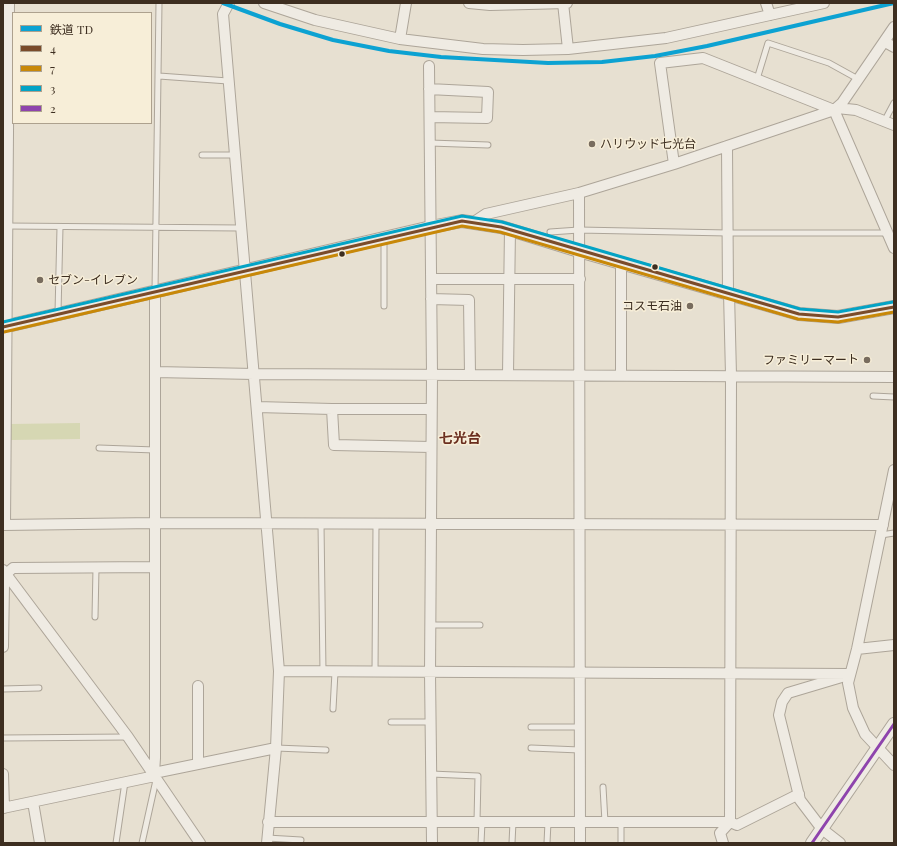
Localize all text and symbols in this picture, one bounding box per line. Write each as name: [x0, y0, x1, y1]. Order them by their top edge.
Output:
legend: [12, 12, 152, 124]
text: 鉄道 TD: [50, 21, 93, 37]
text: 4: [50, 40, 56, 56]
text: 7: [50, 60, 55, 76]
text: 3: [50, 80, 55, 96]
text: 2: [50, 100, 56, 116]
place label: ハリウッド七光台: [600, 137, 696, 151]
marker: ハリウッド七光台: [587, 139, 597, 149]
unlabelled marker: [337, 249, 347, 259]
unlabelled marker: [650, 262, 660, 272]
place label: セブン-イレブン: [48, 273, 138, 287]
marker: セブン-イレブン: [35, 275, 45, 285]
place label: コスモ石油: [622, 299, 682, 313]
marker: コスモ石油: [685, 301, 695, 311]
place label: ファミリーマート: [763, 353, 859, 367]
marker: ファミリーマート: [862, 355, 872, 365]
district label: 七光台: [439, 431, 481, 447]

